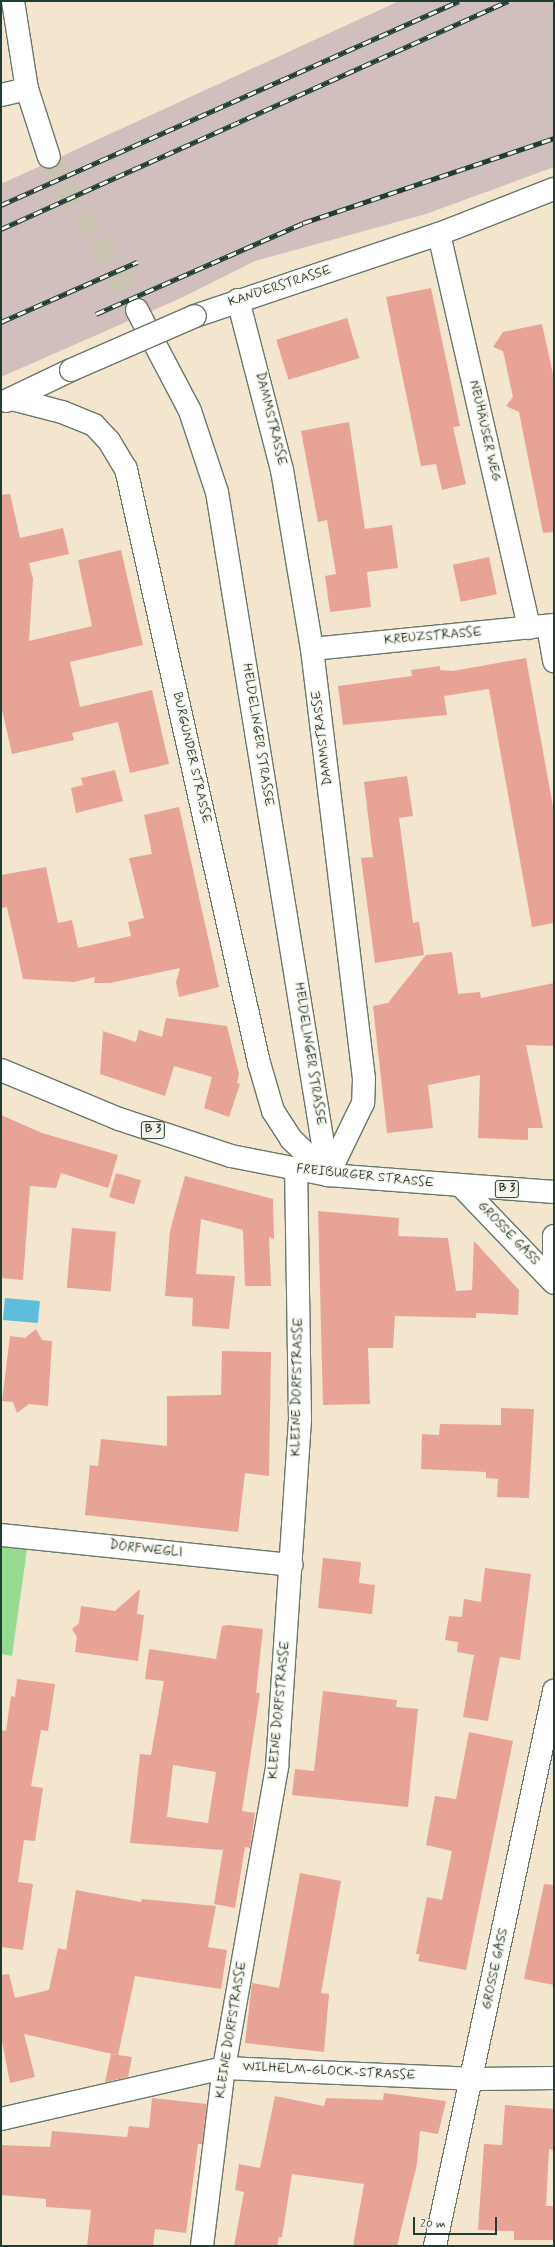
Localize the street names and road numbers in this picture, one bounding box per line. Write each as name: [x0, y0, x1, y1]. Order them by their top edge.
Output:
street label: KANDERSTRASSE: [227, 263, 333, 311]
street label: DAMMSTRASSE: [251, 371, 289, 467]
street label: NEUHÄUSER WEG: [465, 379, 503, 483]
street label: KREUZSTRASSE: [384, 625, 482, 649]
street label: HELDELINGER STRASSE: [238, 662, 276, 808]
street label: DAMMSTRASSE: [309, 689, 337, 787]
street label: BURGUNDER STRASSE: [168, 691, 214, 825]
street label: HELDELINGER STRASSE: [290, 981, 328, 1127]
road number: B 3: [140, 1120, 166, 1140]
street label: FREIBURGER STRASSE: [295, 1162, 435, 1192]
road number: B 3: [494, 1179, 520, 1199]
street label: GROSSE GASS: [474, 1199, 542, 1269]
street label: KLEINE DORFSTRASSE: [289, 1317, 307, 1457]
street label: DORFWEGLI: [109, 1538, 183, 1562]
street label: KLEINE DORFSTRASSE: [266, 1640, 294, 1780]
street label: GROSSE GASS: [480, 1927, 512, 2011]
street label: KLEINE DORFSTRASSE: [213, 1960, 251, 2100]
street label: WILHELM-GLOCK-STRASSE: [242, 2060, 416, 2084]

